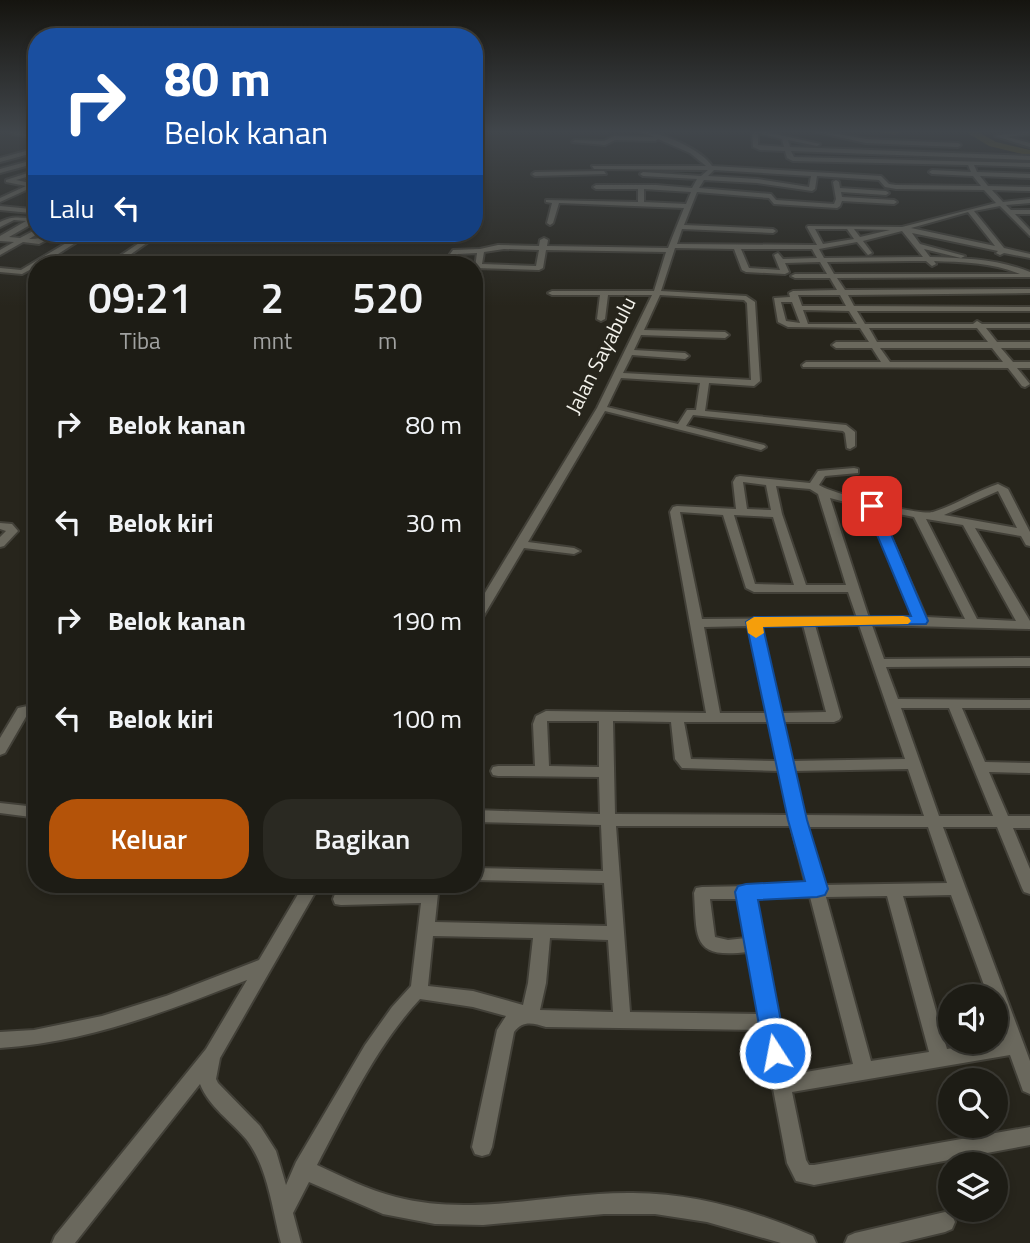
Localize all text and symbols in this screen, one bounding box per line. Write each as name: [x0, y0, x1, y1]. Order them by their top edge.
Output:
text: 80 m: [164, 40, 271, 115]
icon: right: [49, 56, 140, 147]
text: Belok kanan: [164, 108, 328, 156]
text: Lalu: [49, 189, 94, 228]
icon: left: [108, 189, 146, 227]
text: 09:21: [88, 265, 192, 329]
text: 2: [261, 265, 284, 329]
text: 520: [352, 265, 423, 329]
street label: Jalan Sayabulu: [557, 291, 643, 419]
text: Tiba: [120, 323, 161, 358]
text: mnt: [252, 323, 292, 358]
text: m: [378, 323, 397, 358]
icon: right: [49, 405, 87, 443]
text: Belok kanan: [108, 405, 246, 444]
text: 80 m: [405, 405, 462, 444]
pin: [842, 476, 902, 536]
icon: arrive: [853, 487, 891, 525]
icon: left: [49, 503, 87, 541]
text: Belok kiri: [108, 503, 214, 542]
text: 30 m: [405, 503, 462, 542]
icon: right: [49, 601, 87, 639]
text: Belok kanan: [108, 601, 246, 640]
text: 190 m: [391, 601, 462, 640]
icon: left: [49, 699, 87, 737]
text: Belok kiri: [108, 699, 214, 738]
text: 100 m: [391, 699, 462, 738]
button: Keluar: [49, 799, 249, 879]
button: Bagikan: [263, 799, 462, 879]
map controls: [938, 984, 1008, 1222]
button: sound: [938, 984, 1008, 1054]
position arrow: [738, 1016, 812, 1090]
button: search: [938, 1068, 1008, 1138]
button: layers: [938, 1152, 1008, 1222]

